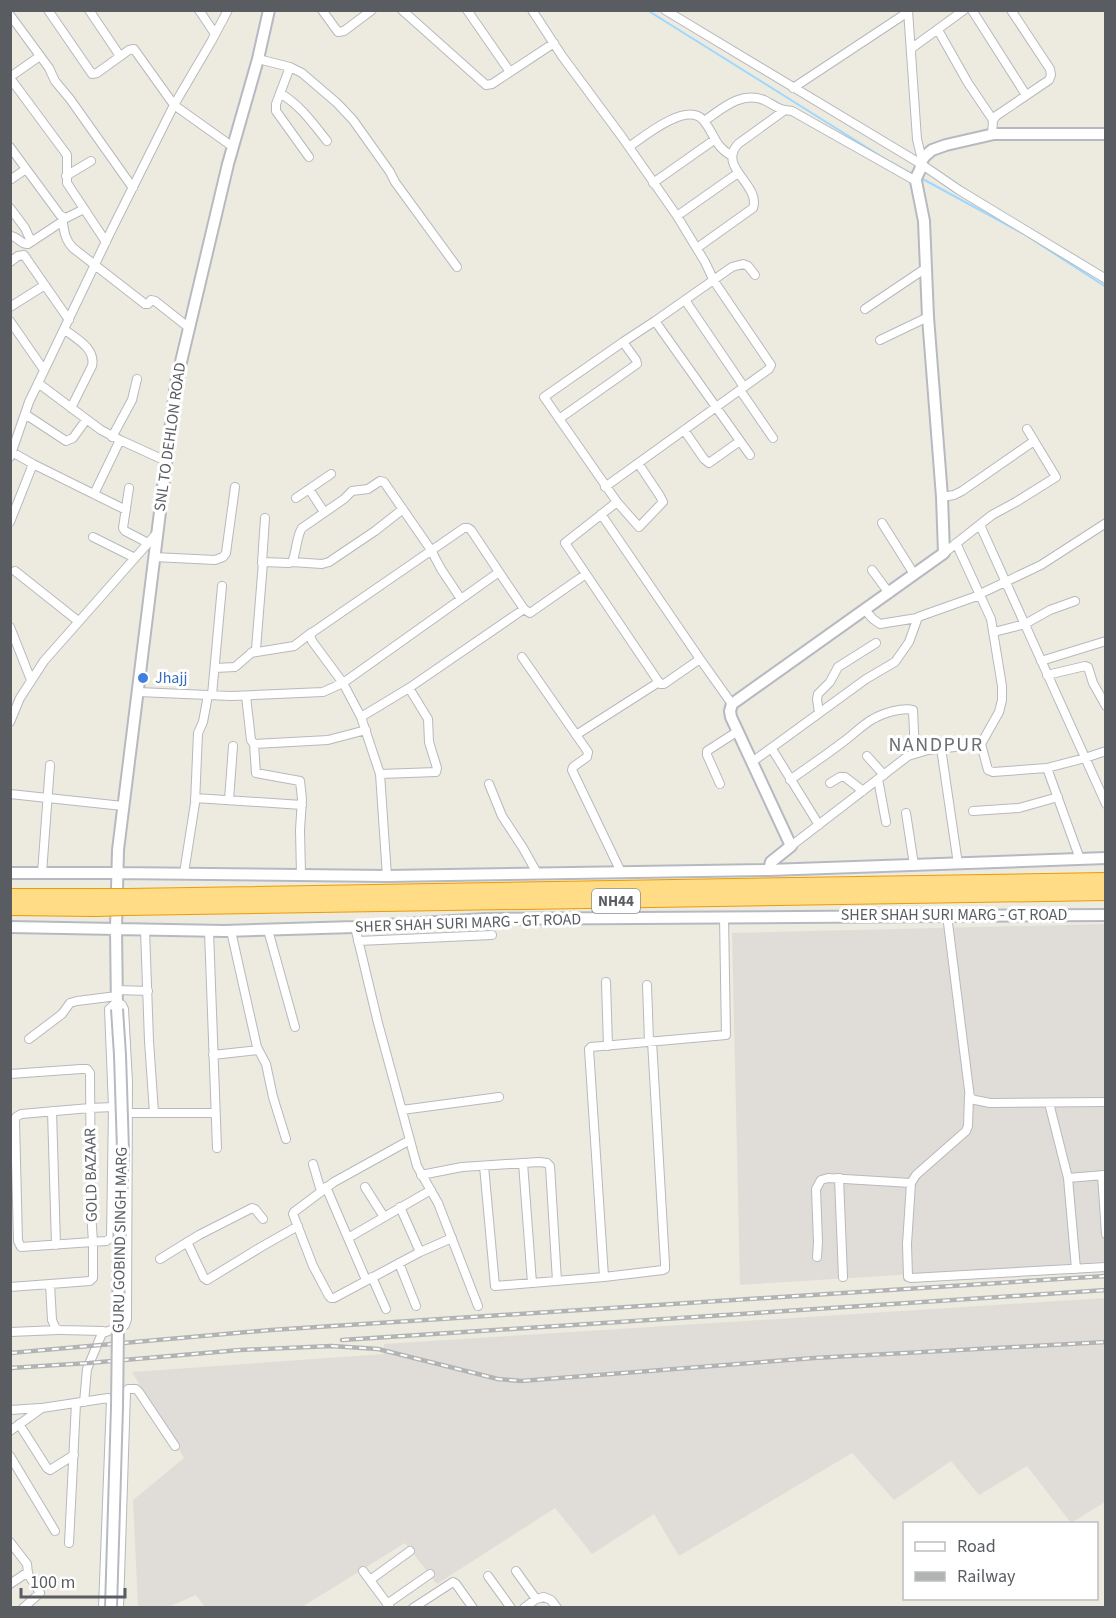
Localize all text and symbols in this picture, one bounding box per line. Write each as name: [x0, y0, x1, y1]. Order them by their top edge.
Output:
street label: SNL TO DEHLON ROAD: [149, 361, 191, 513]
place label: Jhajj: [155, 667, 187, 689]
marker: Jhajj: [136, 671, 150, 685]
district label: NANDPUR: [888, 731, 984, 759]
road number: NH44: [592, 889, 640, 913]
street label: SHER SHAH SURI MARG - GT ROAD: [841, 904, 1067, 926]
street label: SHER SHAH SURI MARG - GT ROAD: [354, 908, 582, 938]
street label: GOLD BAZAAR: [79, 1128, 103, 1222]
street label: GURU GOBIND SINGH MARG: [107, 1147, 133, 1333]
legend: [903, 1522, 1098, 1600]
text: Road: [957, 1534, 996, 1559]
scale bar: [21, 1561, 124, 1599]
text: Railway: [957, 1564, 1016, 1589]
text: 100 m: [30, 1570, 75, 1595]

